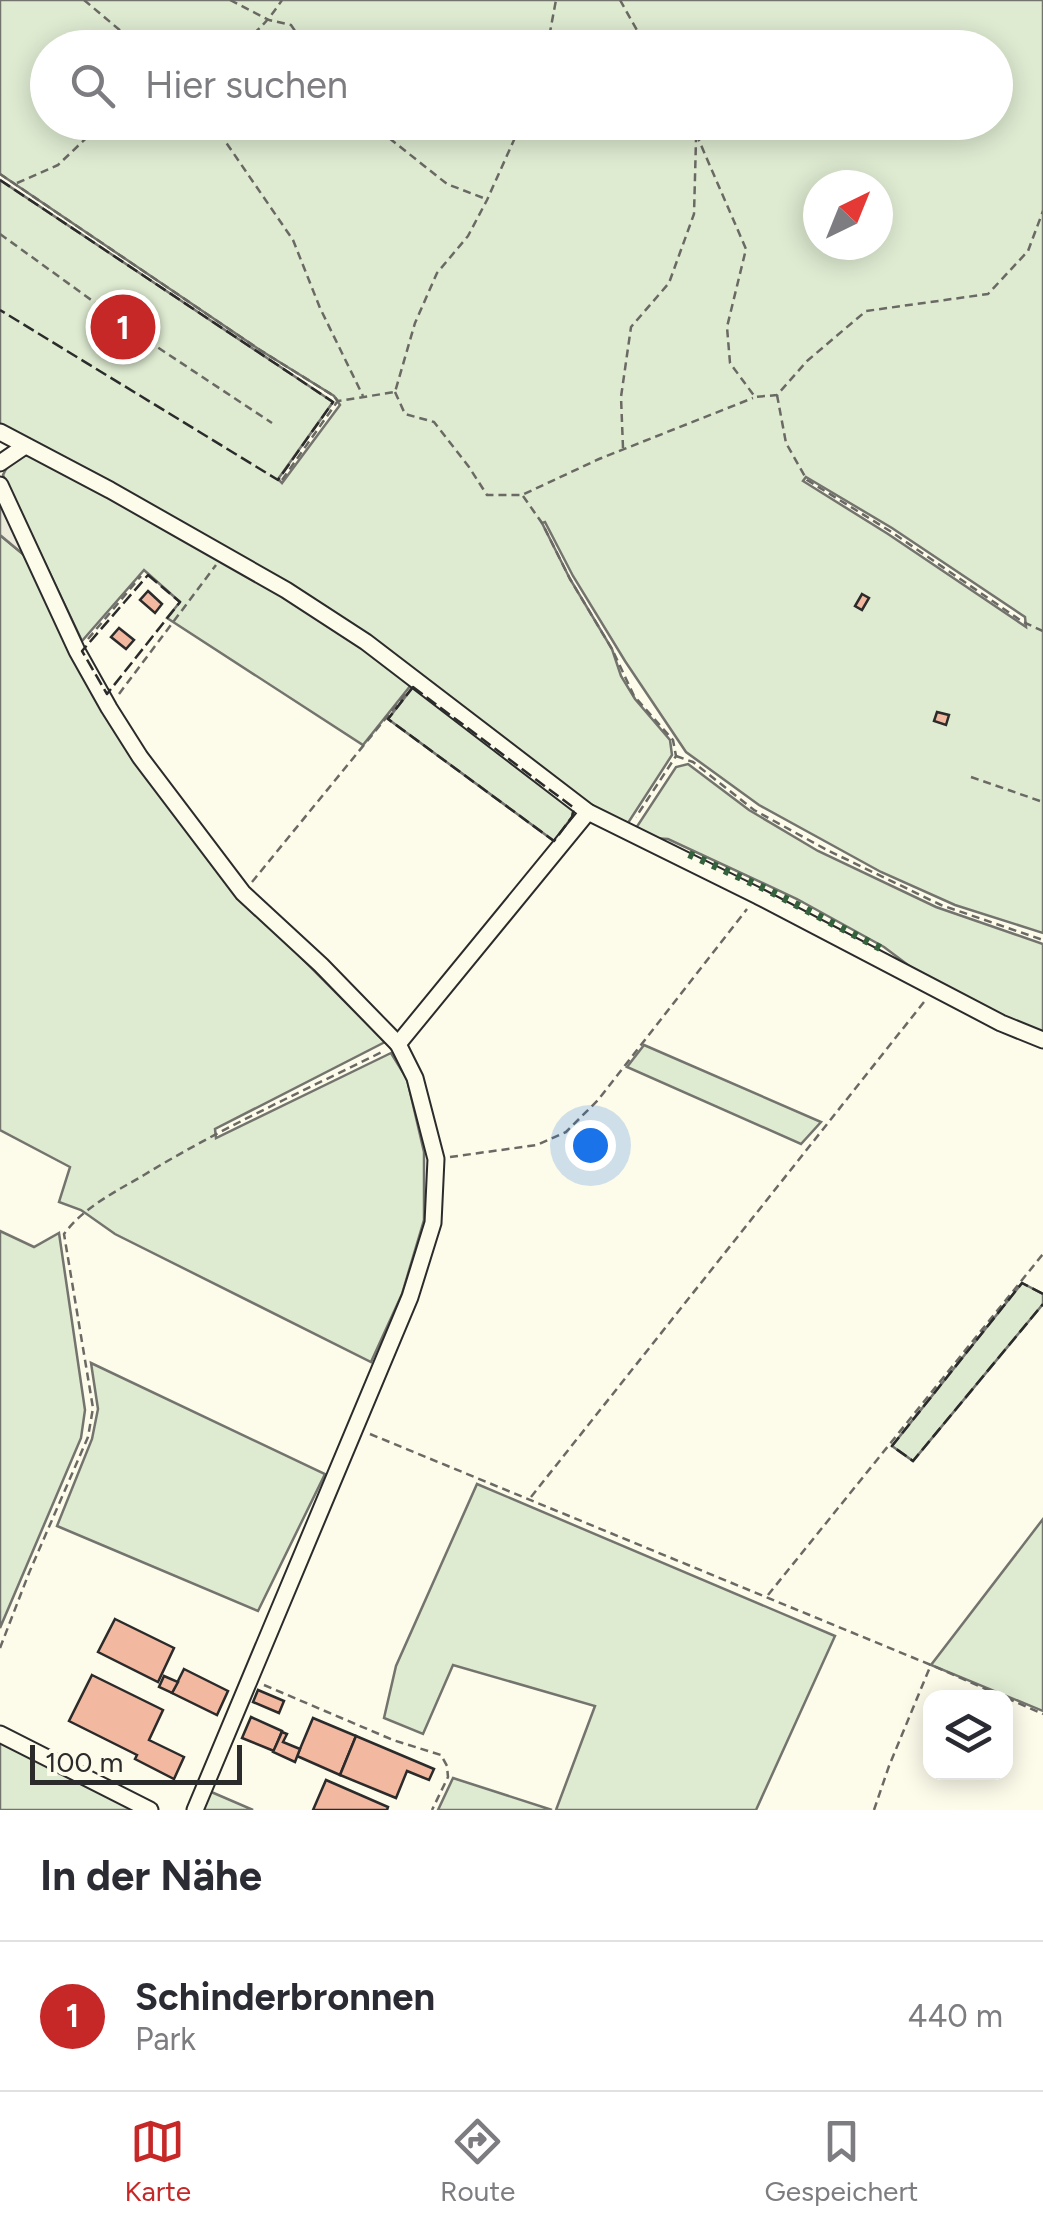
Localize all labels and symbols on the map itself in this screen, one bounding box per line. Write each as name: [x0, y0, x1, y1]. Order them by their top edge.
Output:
north arrow: [803, 170, 893, 260]
pin: 1: [90, 290, 156, 364]
your location: [565, 1120, 616, 1171]
scale bar: [30, 1740, 242, 1784]

